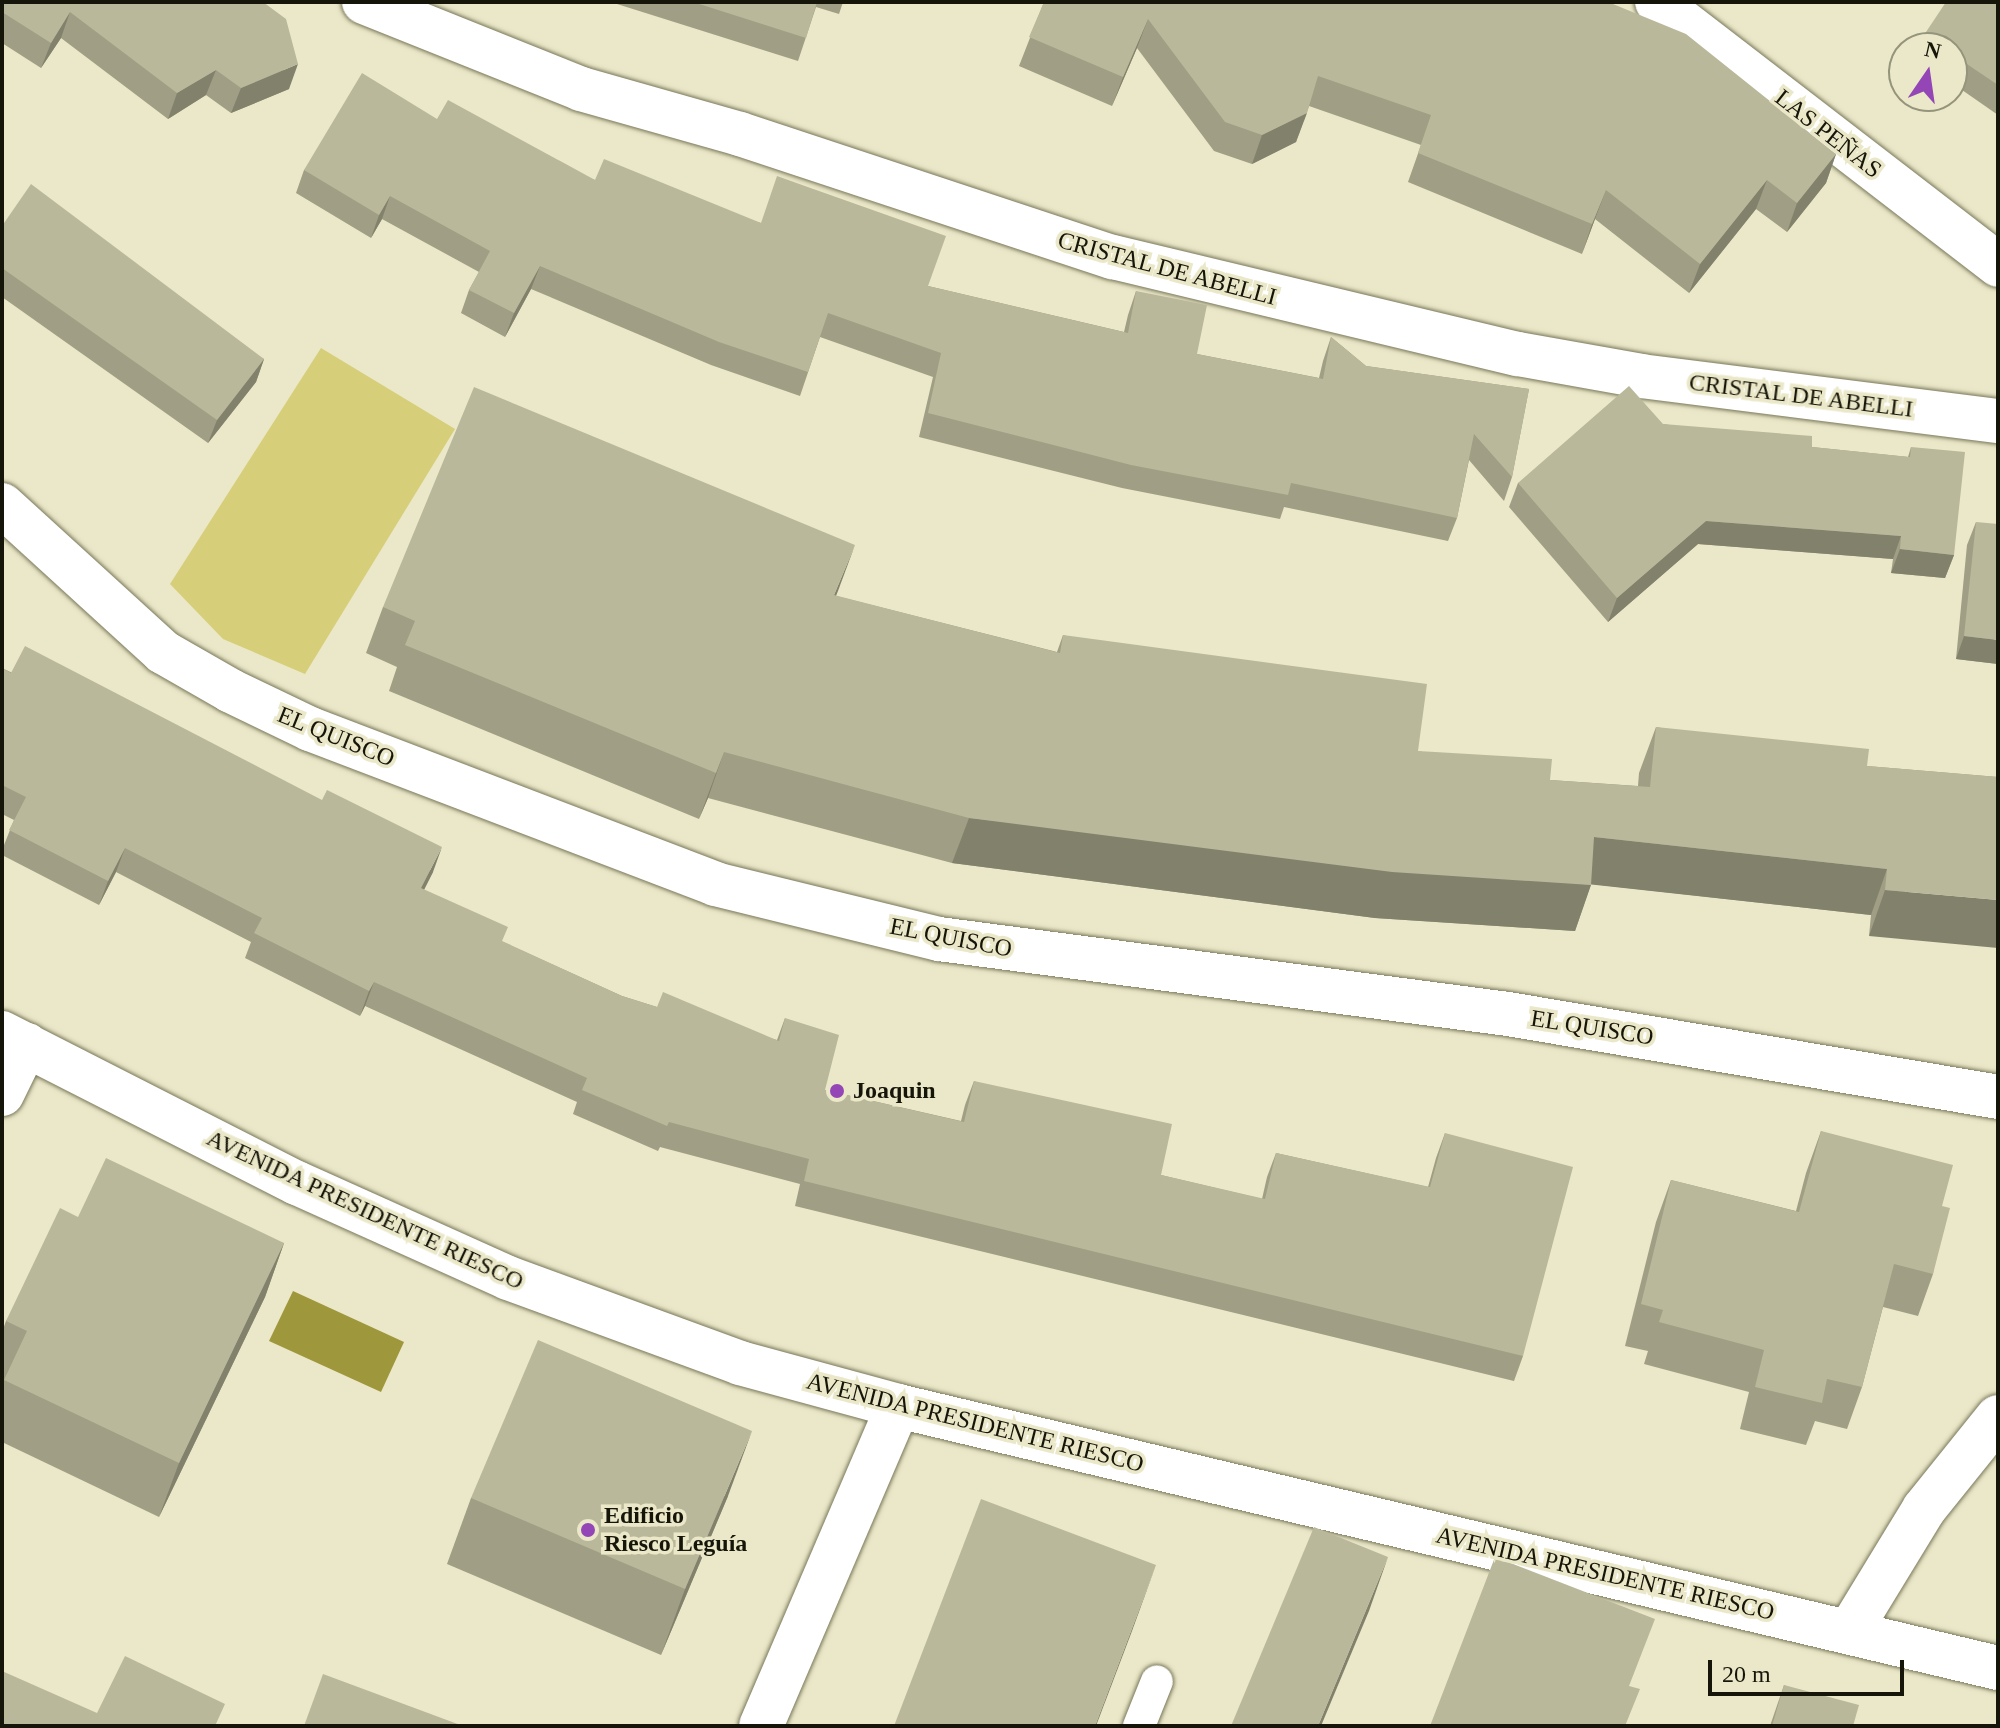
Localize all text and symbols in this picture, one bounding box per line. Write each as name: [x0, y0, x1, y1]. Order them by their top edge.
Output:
north arrow: [1888, 32, 1968, 112]
text: N: [1923, 36, 1944, 64]
street label: LAS PEÑAS: [1769, 83, 1887, 185]
street label: CRISTAL DE ABELLI: [1053, 226, 1281, 312]
street label: CRISTAL DE ABELLI: [1686, 368, 1916, 424]
street label: EL QUISCO: [273, 700, 399, 774]
street label: EL QUISCO: [887, 912, 1015, 964]
street label: EL QUISCO: [1528, 1004, 1656, 1052]
place label: Joaquin: [853, 1077, 936, 1105]
marker: Joaquin: [828, 1082, 846, 1100]
street label: AVENIDA PRESIDENTE RIESCO: [201, 1124, 529, 1296]
street label: AVENIDA PRESIDENTE RIESCO: [803, 1367, 1147, 1479]
place label: Edificio Riesco Leguía: [604, 1502, 747, 1558]
marker: Edificio Riesco Leguía: [579, 1521, 597, 1539]
street label: AVENIDA PRESIDENTE RIESCO: [1432, 1521, 1778, 1627]
scale bar: [1712, 1644, 1908, 1694]
text: 20 m: [1722, 1661, 1771, 1687]

